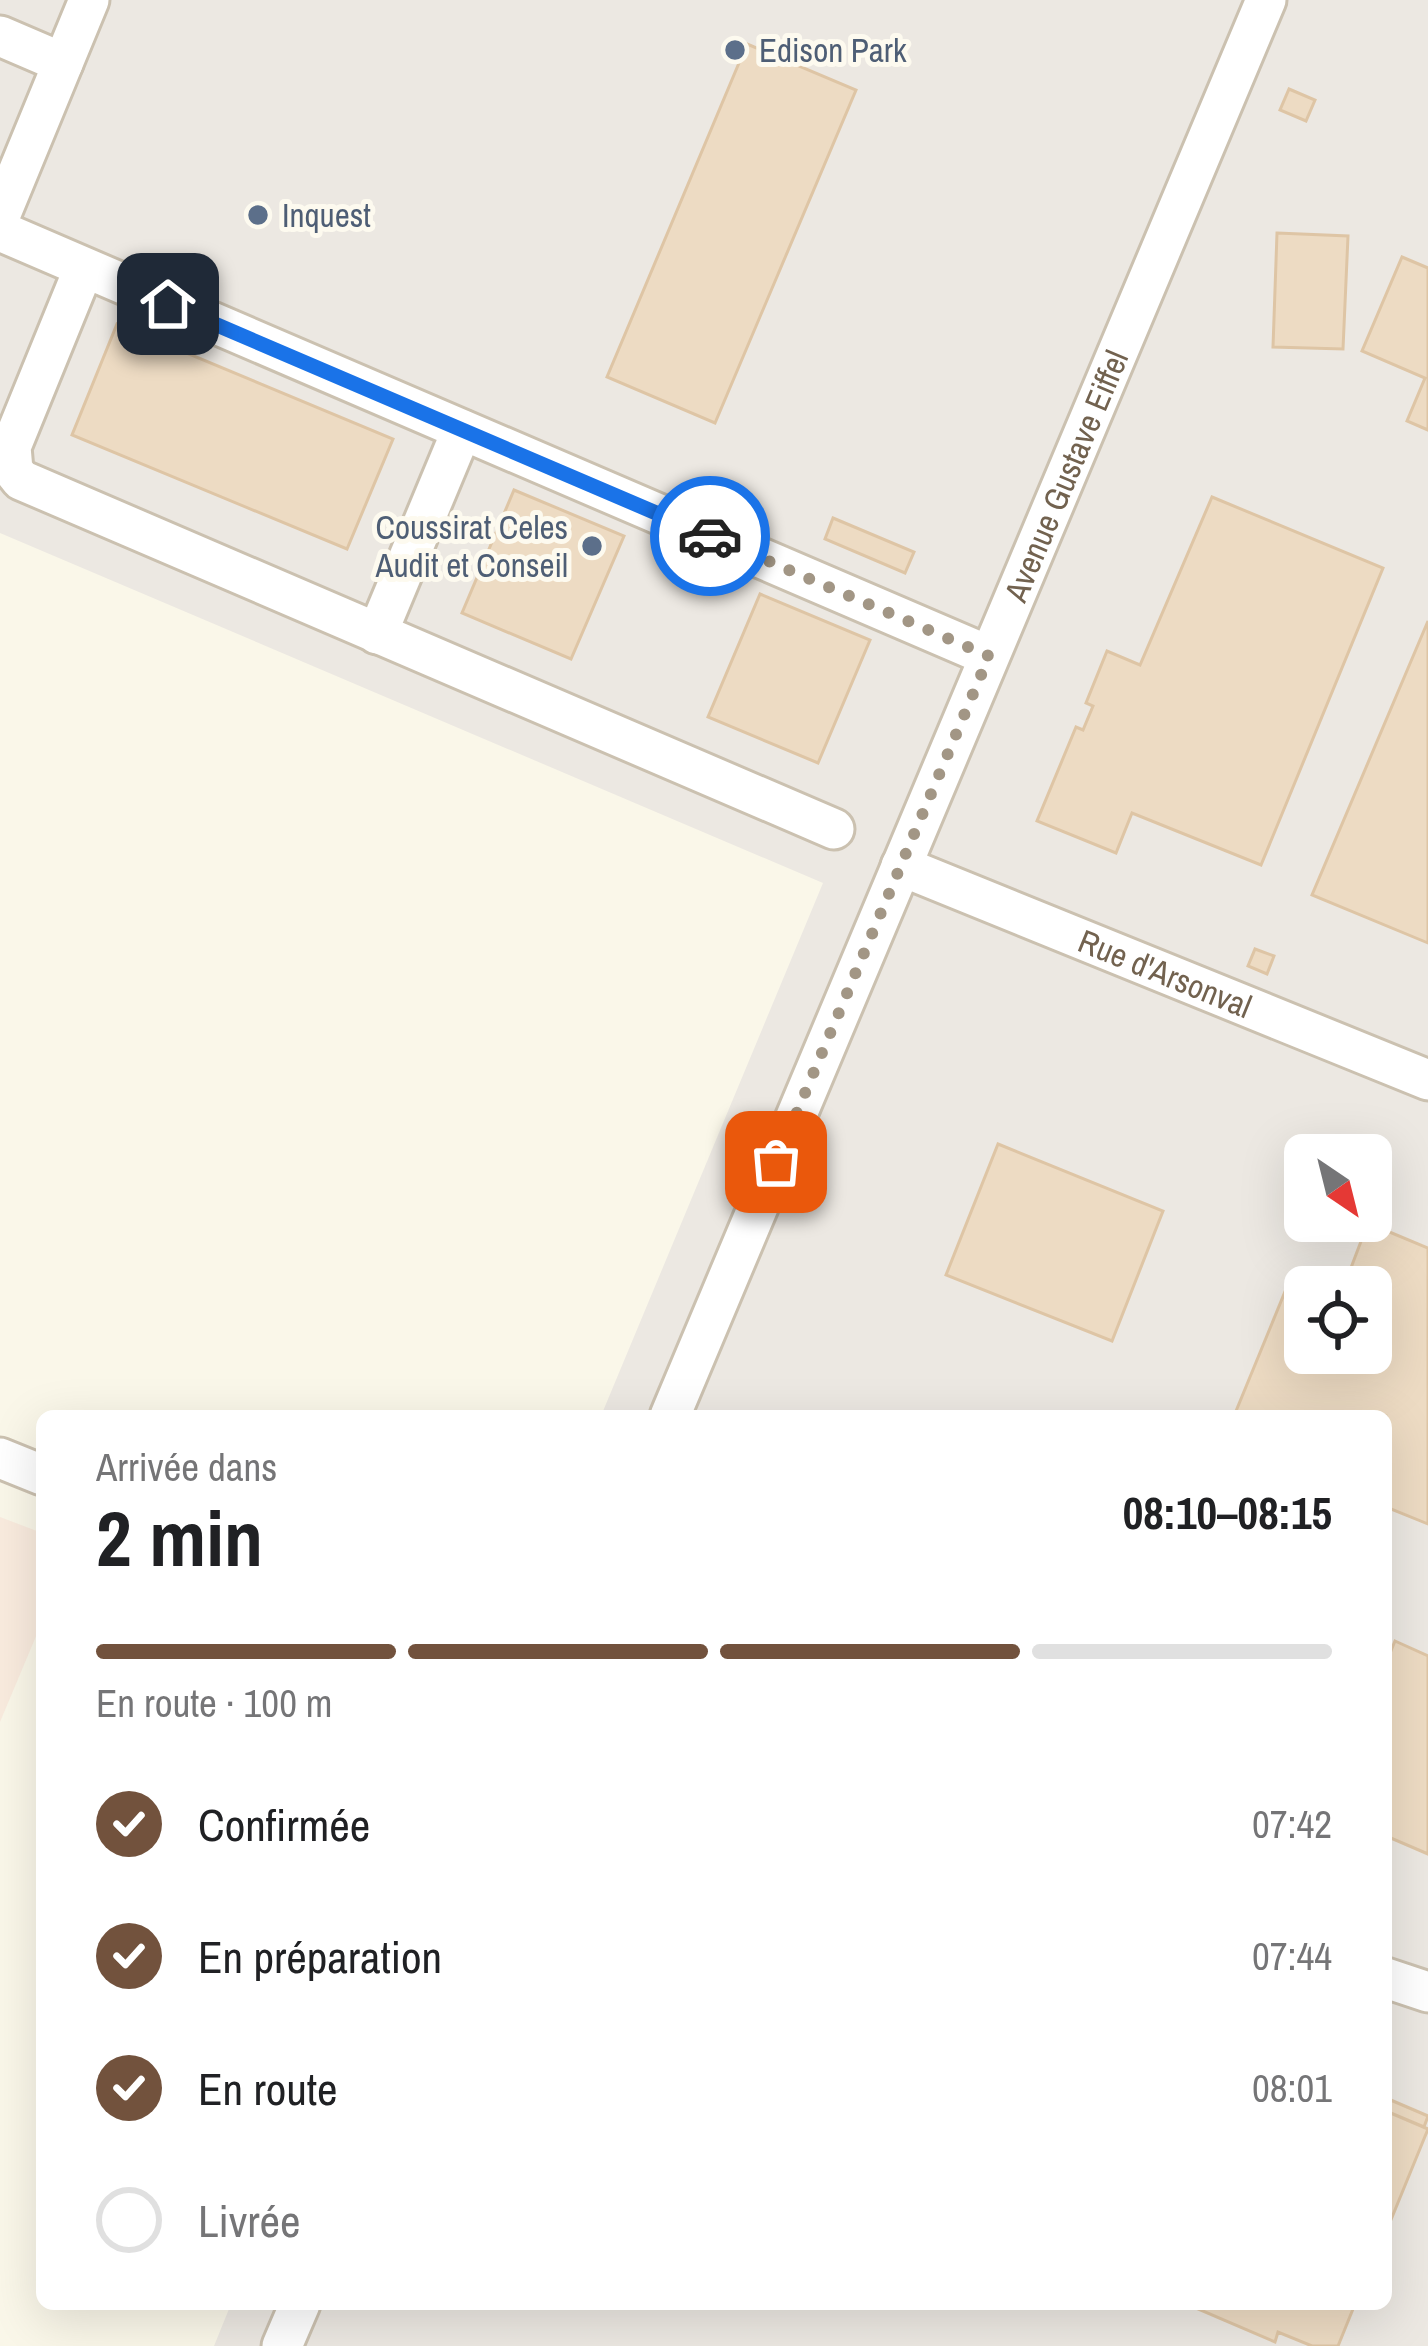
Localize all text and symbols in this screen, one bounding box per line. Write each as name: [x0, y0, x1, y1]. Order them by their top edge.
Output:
place label: Edison Park: [759, 28, 907, 72]
marker: Edison Park: [722, 37, 748, 63]
place label: Inquest: [282, 193, 371, 237]
marker: Inquest: [245, 202, 271, 228]
pin: [117, 253, 219, 355]
icon: home: [135, 271, 201, 337]
street label: Avenue Gustave Eiffel: [993, 344, 1138, 609]
courier: [650, 476, 770, 596]
icon: car: [677, 503, 743, 569]
place label: Coussirat Celes Audit et Conseil: [374, 505, 568, 587]
marker: Coussirat Celes Audit et Conseil: [579, 533, 605, 559]
street label: Rue d'Arsonval: [1072, 918, 1258, 1028]
pin: [725, 1111, 827, 1213]
icon: bag: [743, 1129, 809, 1195]
north arrow: [1284, 1134, 1392, 1242]
map controls: [1284, 1134, 1392, 1374]
button: locate: [1284, 1266, 1392, 1374]
text: Arrivée dans: [96, 1441, 277, 1493]
text: 08:10–08:15: [1123, 1482, 1332, 1543]
text: 2 min: [96, 1485, 263, 1590]
text: En route · 100 m: [96, 1677, 332, 1729]
icon: check: [96, 1791, 162, 1857]
text: Confirmée: [198, 1794, 370, 1855]
text: 07:42: [1252, 1798, 1332, 1850]
icon: check: [96, 1923, 162, 1989]
text: En préparation: [198, 1926, 442, 1987]
text: 07:44: [1252, 1930, 1332, 1982]
icon: check: [96, 2055, 162, 2121]
text: En route: [198, 2058, 338, 2119]
text: 08:01: [1252, 2062, 1332, 2114]
text: Livrée: [198, 2190, 301, 2251]

